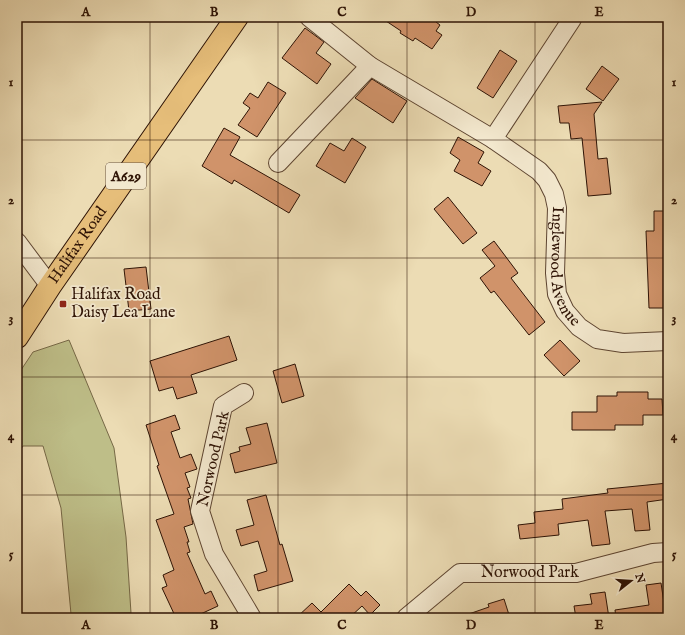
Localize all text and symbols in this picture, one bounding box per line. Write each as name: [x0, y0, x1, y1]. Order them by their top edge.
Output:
text: A: [81, 4, 92, 21]
text: B: [210, 4, 219, 21]
text: C: [337, 4, 347, 21]
text: D: [466, 4, 477, 21]
text: E: [594, 4, 604, 21]
text: 1: [9, 74, 14, 91]
text: 1: [672, 74, 677, 91]
road number: A629: [106, 163, 146, 189]
text: 2: [8, 192, 14, 209]
text: 2: [671, 192, 677, 209]
street label: Halifax Road: [44, 203, 112, 288]
street label: Inglewood Avenue: [545, 206, 584, 331]
place label: Halifax Road Daisy Lea Lane: [71, 285, 175, 323]
marker: Halifax Road Daisy Lea Lane: [58, 299, 68, 309]
text: 3: [9, 310, 14, 327]
text: 3: [672, 310, 677, 327]
street label: Norwood Park: [193, 409, 235, 509]
text: 4: [8, 428, 15, 445]
text: 4: [671, 428, 678, 445]
text: 5: [9, 546, 14, 563]
text: 5: [672, 546, 677, 563]
north arrow: [611, 561, 651, 601]
street label: Norwood Park: [481, 563, 579, 583]
text: N: [631, 571, 648, 585]
text: A: [81, 617, 92, 634]
text: B: [210, 617, 219, 634]
text: C: [337, 617, 347, 634]
text: D: [466, 617, 477, 634]
text: E: [594, 617, 604, 634]

